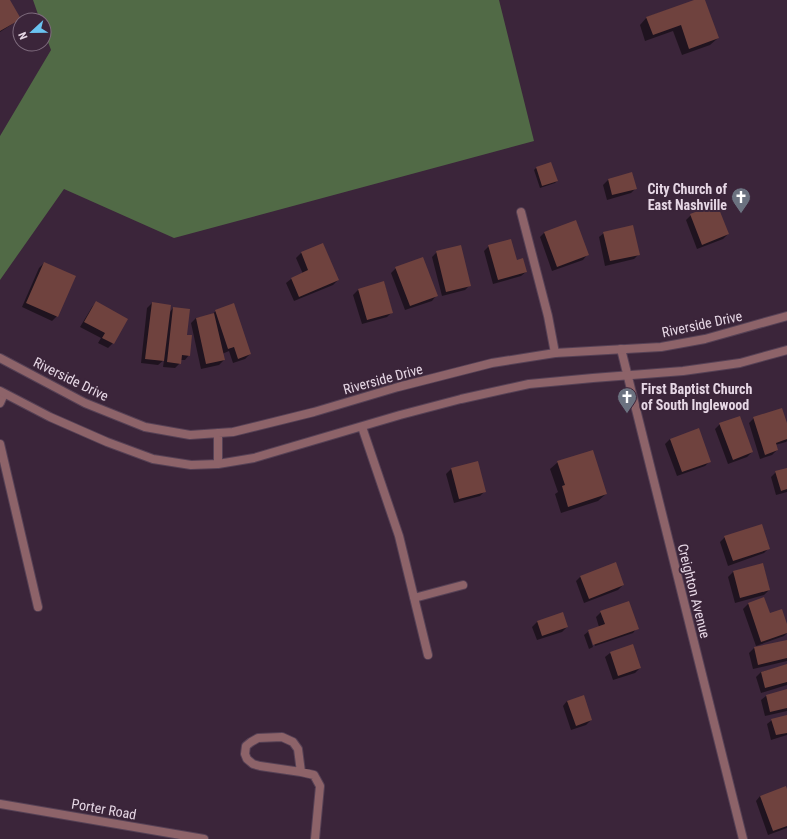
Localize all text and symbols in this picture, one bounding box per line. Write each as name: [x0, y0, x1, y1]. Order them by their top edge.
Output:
north arrow: [12, 12, 52, 52]
text: N: [16, 30, 30, 41]
place label: City Church of East Nashville: [647, 181, 727, 213]
church icon: City Church of East Nashville: [730, 186, 752, 214]
street label: Riverside Drive: [660, 308, 744, 340]
street label: Riverside Drive: [31, 354, 112, 404]
street label: Riverside Drive: [342, 361, 425, 397]
place label: First Baptist Church of South Inglewood: [641, 381, 752, 413]
church icon: First Baptist Church of South Inglewood: [616, 386, 638, 414]
street label: Creighton Avenue: [675, 542, 714, 640]
street label: Porter Road: [70, 795, 138, 823]

